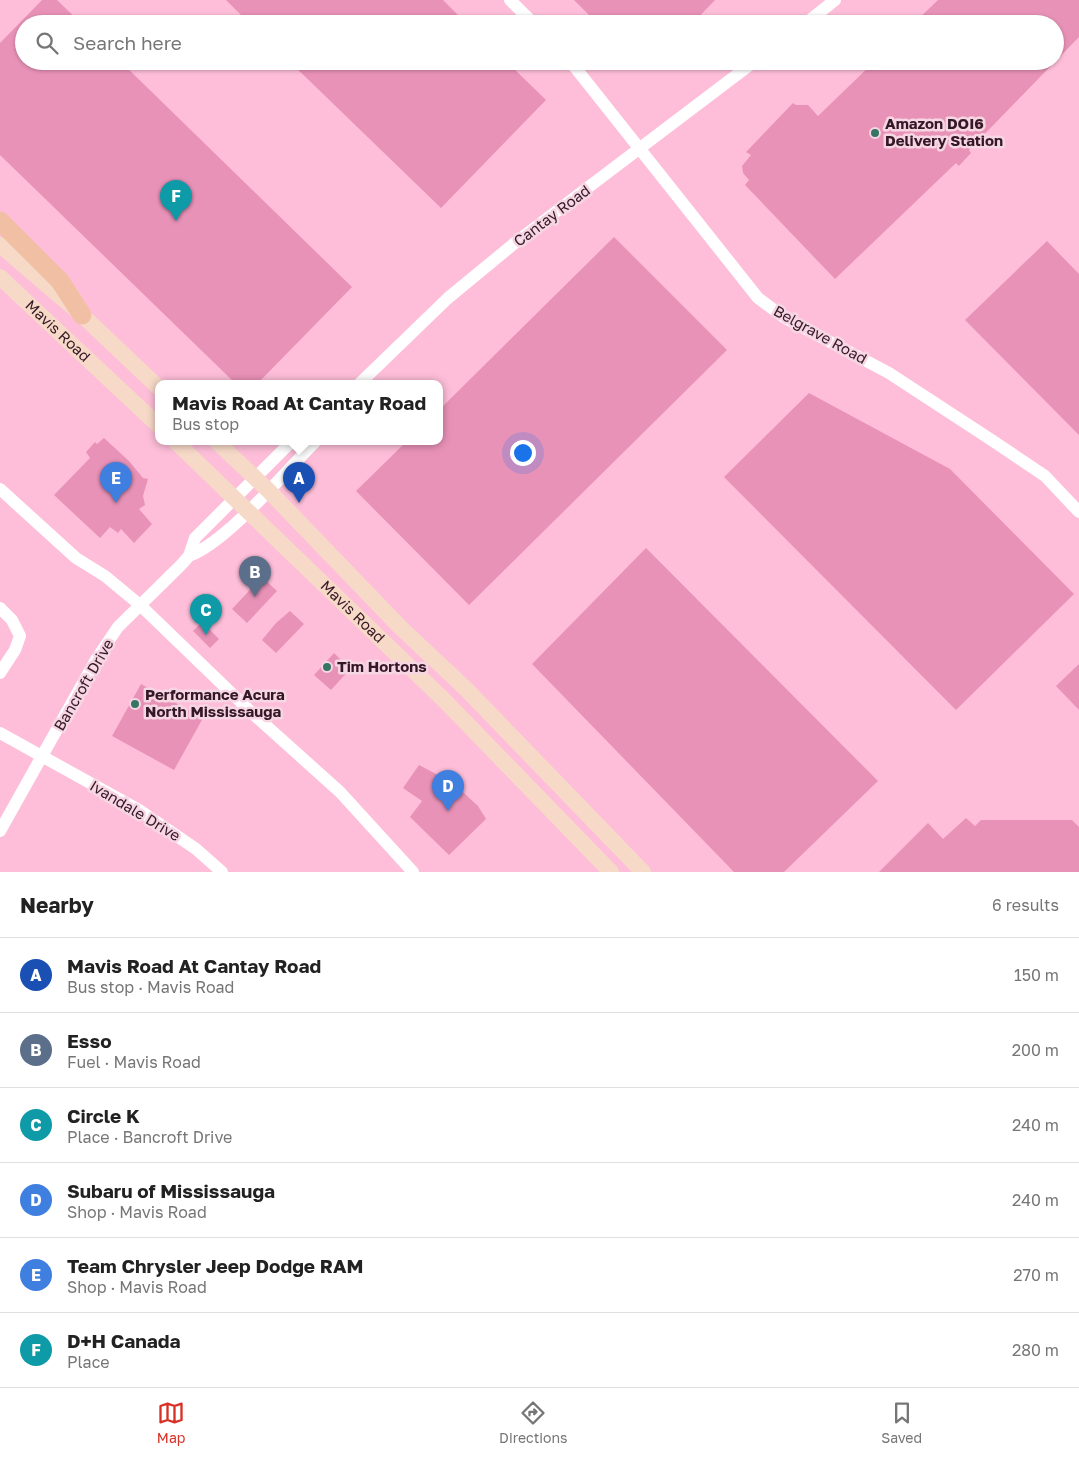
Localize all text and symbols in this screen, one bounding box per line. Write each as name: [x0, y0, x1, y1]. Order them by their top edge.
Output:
search box: [15, 15, 1064, 70]
icon: search: [33, 29, 61, 57]
text: Search here: [73, 31, 182, 54]
place label: Amazon DOI6 Delivery Station: [885, 114, 1003, 149]
marker: Amazon DOI6 Delivery Station: [869, 127, 881, 139]
pin: F: [160, 180, 192, 221]
street label: Cantay Road: [510, 181, 593, 250]
street label: Mavis Road: [22, 296, 94, 365]
street label: Belgrave Road: [771, 301, 870, 367]
popup: [155, 380, 443, 445]
text: Mavis Road At Cantay Road: [172, 391, 426, 414]
text: Bus stop: [172, 414, 239, 434]
your location: [510, 440, 536, 466]
pin: E: [100, 462, 132, 503]
pin: A: [283, 462, 315, 503]
pin: B: [239, 556, 271, 597]
street label: Mavis Road: [317, 576, 389, 646]
pin: C: [190, 594, 222, 635]
street label: Bancroft Drive: [50, 635, 117, 734]
place label: Tim Hortons: [337, 657, 427, 675]
marker: Tim Hortons: [321, 661, 333, 673]
place label: Performance Acura North Mississauga: [145, 685, 285, 720]
marker: Performance Acura North Mississauga: [129, 698, 141, 710]
pin: D: [432, 770, 464, 811]
street label: Ivandale Drive: [87, 776, 184, 844]
text: Nearby: [20, 892, 94, 918]
text: 6 results: [992, 895, 1059, 915]
text: Mavis Road At Cantay Road: [67, 954, 321, 977]
text: A: [30, 965, 42, 985]
text: 150 m: [1014, 965, 1059, 985]
text: Bus stop · Mavis Road: [67, 977, 234, 997]
text: Esso: [67, 1029, 112, 1052]
text: B: [30, 1040, 42, 1060]
text: 200 m: [1012, 1040, 1059, 1060]
text: Fuel · Mavis Road: [67, 1052, 201, 1072]
text: Circle K: [67, 1104, 140, 1127]
text: C: [30, 1115, 42, 1135]
text: 240 m: [1012, 1115, 1059, 1135]
text: Place · Bancroft Drive: [67, 1127, 232, 1147]
text: Subaru of Mississauga: [67, 1179, 275, 1202]
text: D: [30, 1190, 42, 1210]
text: 240 m: [1012, 1190, 1059, 1210]
text: Shop · Mavis Road: [67, 1202, 207, 1222]
text: Team Chrysler Jeep Dodge RAM: [67, 1254, 364, 1277]
text: E: [31, 1265, 41, 1285]
text: 270 m: [1013, 1265, 1059, 1285]
text: Shop · Mavis Road: [67, 1277, 207, 1297]
text: D+H Canada: [67, 1329, 181, 1352]
text: F: [31, 1340, 41, 1360]
text: 280 m: [1012, 1340, 1059, 1360]
text: Place: [67, 1352, 110, 1372]
tab: Map: [157, 1399, 185, 1446]
tab: Directions: [499, 1399, 568, 1446]
tab: Saved: [881, 1399, 922, 1446]

